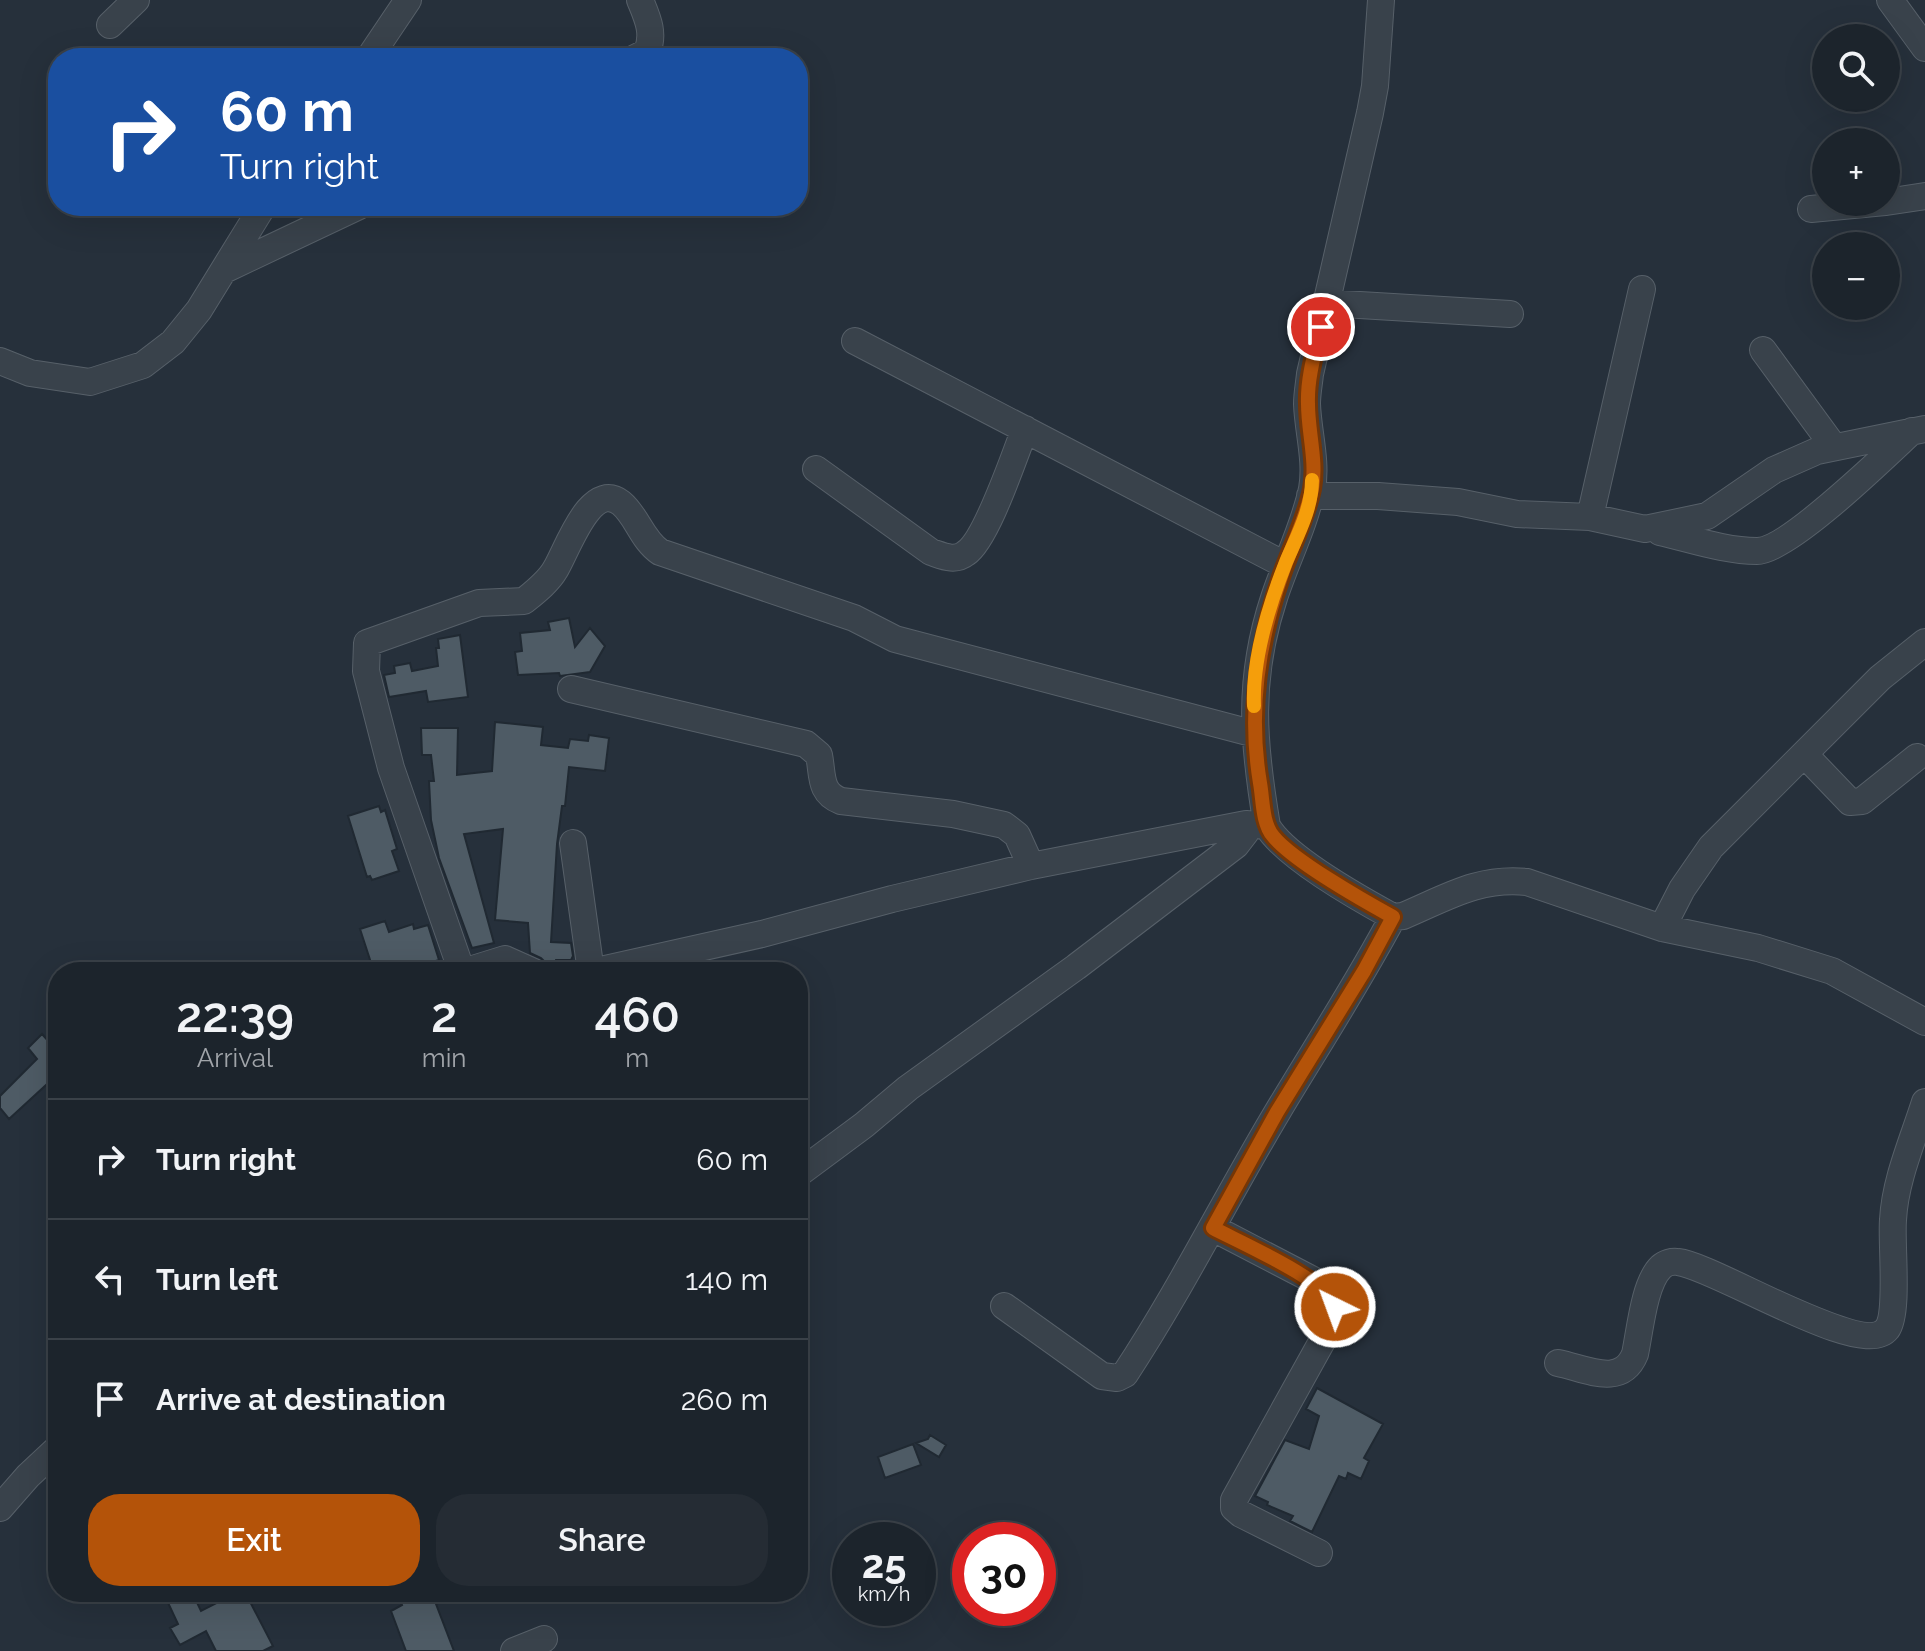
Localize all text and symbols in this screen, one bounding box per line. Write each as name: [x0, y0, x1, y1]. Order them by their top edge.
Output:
map controls: [1812, 24, 1900, 320]
button: search: [1812, 24, 1900, 112]
text: 60 m: [220, 78, 354, 144]
icon: right: [88, 80, 192, 184]
button: +: [1812, 128, 1900, 216]
text: Turn right: [220, 145, 379, 187]
button: −: [1812, 232, 1900, 320]
pin: [1287, 293, 1355, 361]
icon: arrive: [1299, 305, 1343, 349]
text: 22:39: [176, 987, 294, 1043]
text: 2: [431, 987, 457, 1043]
text: 460: [594, 987, 680, 1043]
text: Arrival: [197, 1043, 273, 1073]
text: min: [422, 1043, 467, 1073]
text: m: [625, 1043, 649, 1073]
icon: right: [88, 1137, 132, 1181]
text: Turn right: [156, 1142, 296, 1177]
text: 60 m: [696, 1142, 768, 1177]
icon: left: [88, 1257, 132, 1301]
text: Turn left: [156, 1262, 278, 1297]
text: 140 m: [685, 1262, 768, 1297]
position arrow: [1293, 1265, 1377, 1349]
icon: arrive: [88, 1377, 132, 1421]
text: Arrive at destination: [156, 1382, 446, 1417]
text: 260 m: [681, 1382, 768, 1417]
button: Exit: [88, 1494, 420, 1586]
button: Share: [436, 1494, 768, 1586]
speed limit sign: 30: [952, 1522, 1056, 1626]
text: 25: [862, 1540, 906, 1587]
text: km/h: [858, 1582, 910, 1606]

